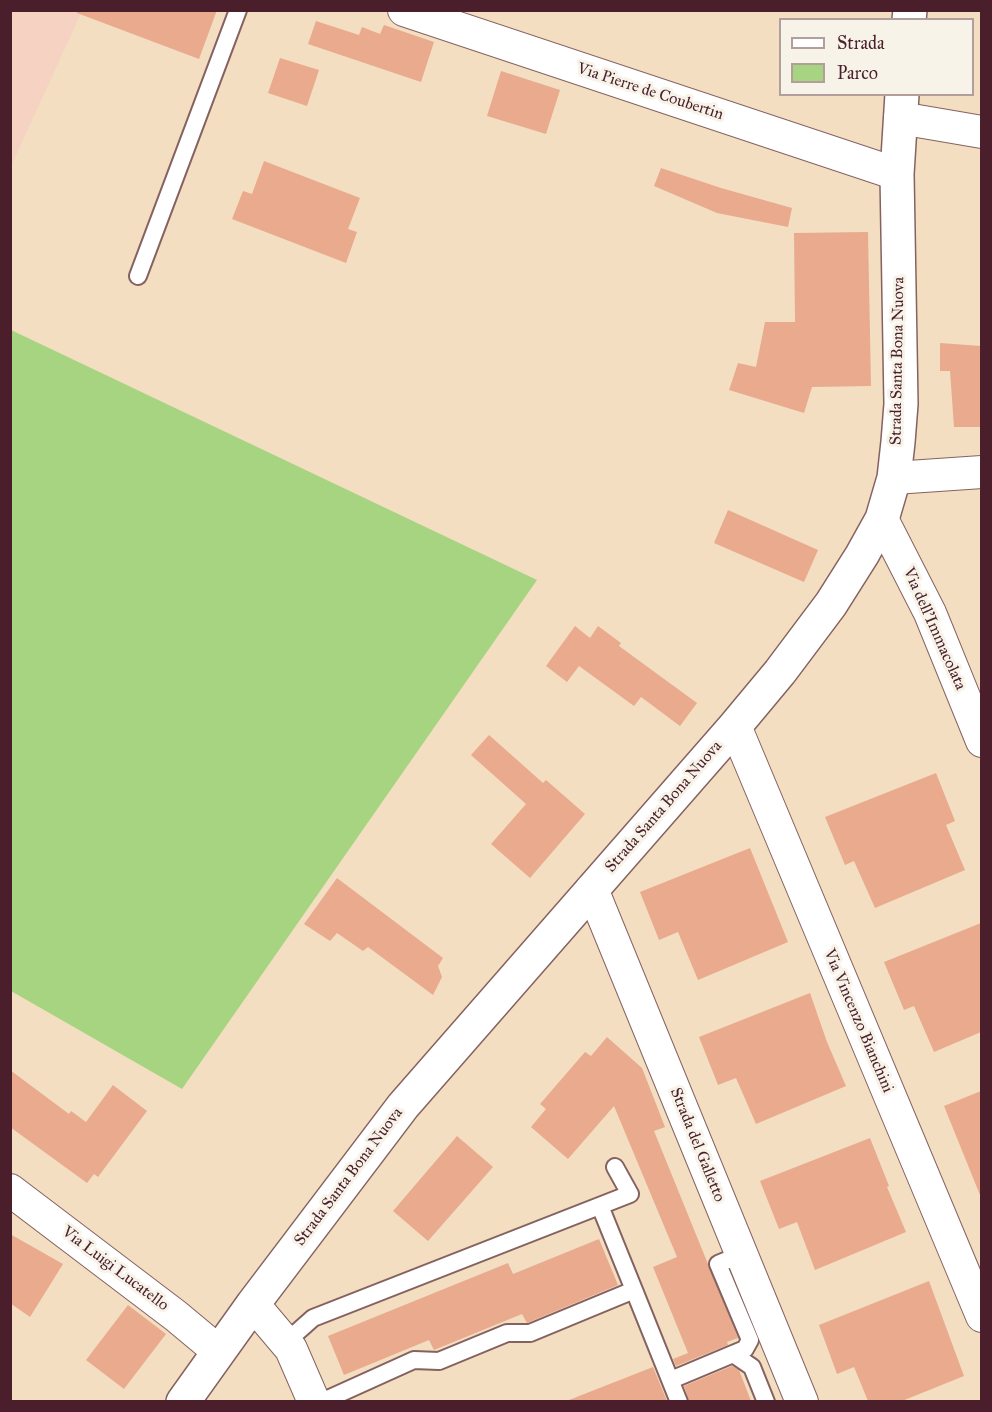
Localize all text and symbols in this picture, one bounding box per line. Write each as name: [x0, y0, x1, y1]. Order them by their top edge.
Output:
legend: [779, 18, 974, 96]
text: Strada: [837, 32, 885, 54]
street label: Via Pierre de Coubertin: [574, 59, 726, 125]
text: Parco: [837, 62, 878, 84]
street label: Strada Santa Bona Nuova: [887, 277, 909, 445]
street label: Via dell'Immacolata: [898, 565, 970, 693]
street label: Strada Santa Bona Nuova: [602, 737, 726, 877]
street label: Via Vincenzo Bianchini: [819, 946, 897, 1096]
street label: Strada del Galletto: [665, 1085, 729, 1205]
street label: Strada Santa Bona Nuova: [291, 1104, 407, 1250]
street label: Via Luigi Lucatello: [58, 1223, 172, 1315]

